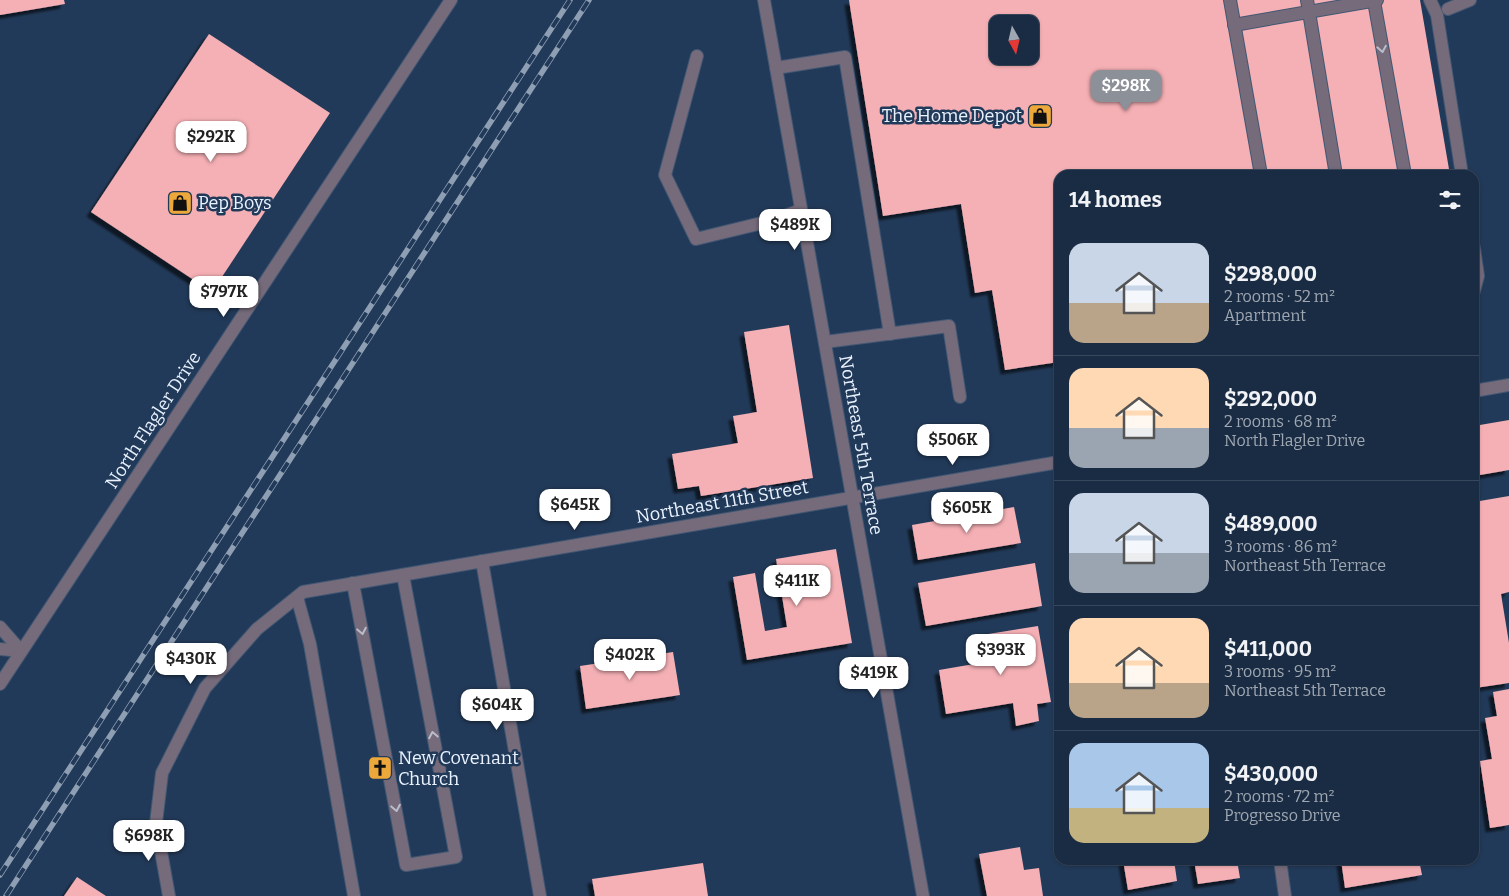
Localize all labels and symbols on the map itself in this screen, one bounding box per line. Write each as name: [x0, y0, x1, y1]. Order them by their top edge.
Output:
north arrow: [989, 15, 1039, 65]
one-way arrow: [1377, 44, 1387, 53]
pin: $298K: [1091, 70, 1161, 112]
shop icon: The Home Depot: [1027, 103, 1053, 129]
place label: The Home Depot: [882, 105, 1022, 127]
pin: $292K: [176, 120, 246, 163]
shop icon: Pep Boys: [167, 190, 193, 216]
place label: Pep Boys: [198, 192, 272, 214]
pin: $489K: [760, 208, 830, 251]
pin: $797K: [189, 276, 259, 318]
street label: North Flagler Drive: [101, 347, 205, 493]
street label: Northeast 5th Terrace: [834, 353, 888, 537]
pin: $506K: [918, 424, 988, 466]
street label: Northeast 11th Street: [634, 476, 810, 528]
pin: $645K: [540, 488, 610, 531]
pin: $605K: [932, 492, 1002, 534]
pin: $411K: [762, 564, 832, 607]
one-way arrow: [357, 626, 367, 635]
pin: $393K: [966, 634, 1036, 676]
pin: $402K: [595, 638, 665, 681]
pin: $430K: [156, 642, 226, 685]
pin: $419K: [839, 656, 909, 699]
pin: $604K: [462, 688, 532, 731]
one-way arrow: [428, 731, 438, 740]
place label: New Covenant Church: [398, 747, 519, 790]
church icon: New Covenant Church: [367, 755, 393, 781]
one-way arrow: [390, 803, 400, 812]
pin: $698K: [114, 820, 184, 862]

